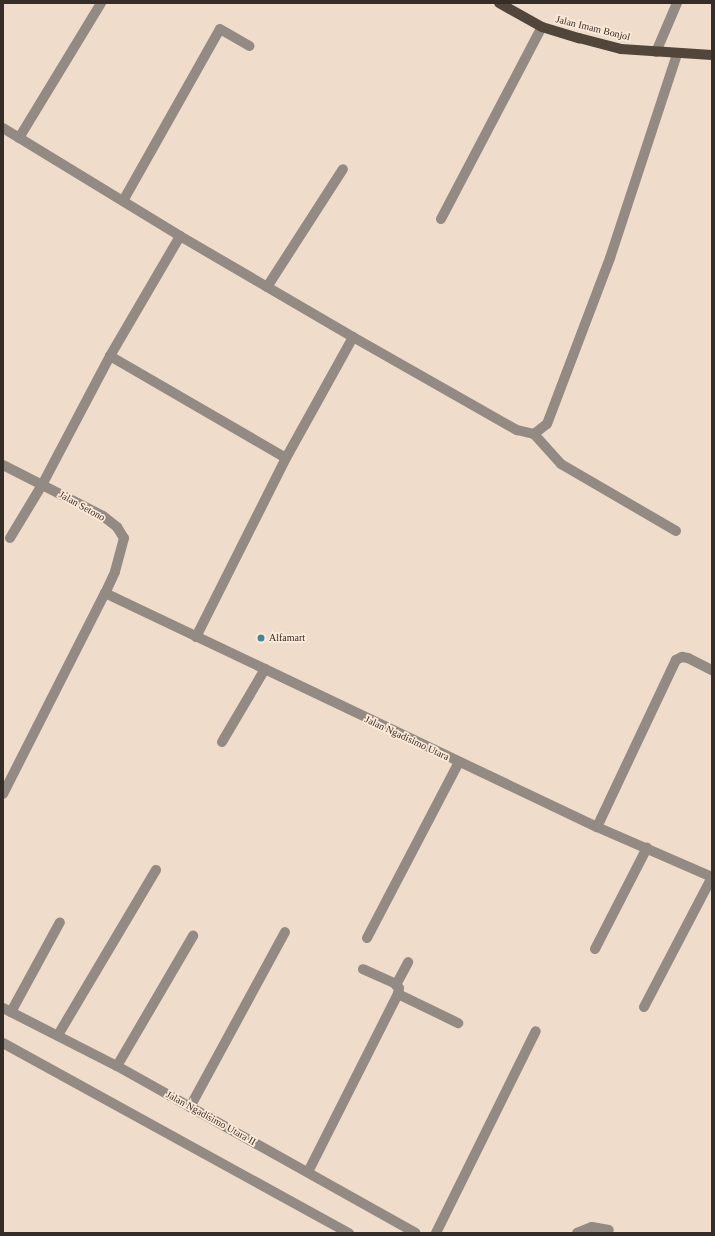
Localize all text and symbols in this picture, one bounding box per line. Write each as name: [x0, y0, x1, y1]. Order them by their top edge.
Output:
street label: Jalan Imam Bonjol: [555, 13, 631, 43]
street label: Jalan Setono: [57, 488, 107, 524]
place label: Alfamart: [269, 632, 305, 644]
marker: Alfamart: [256, 633, 266, 643]
street label: Jalan Ngadisimo Utara: [363, 713, 451, 763]
street label: Jalan Ngadisimo Utara II: [164, 1088, 258, 1148]

